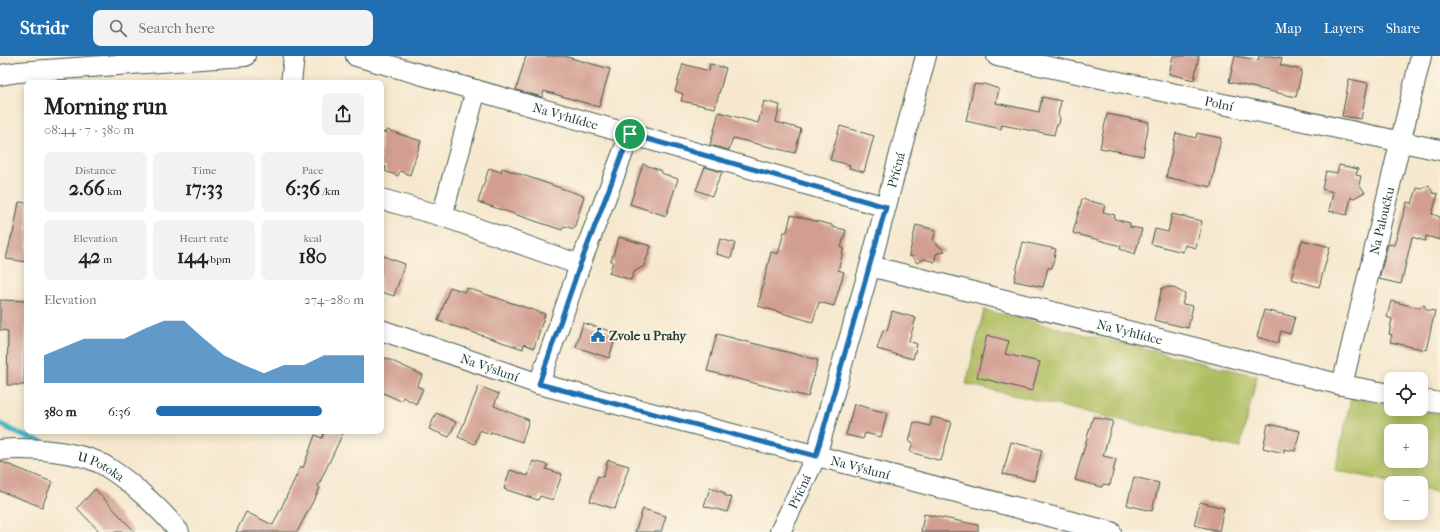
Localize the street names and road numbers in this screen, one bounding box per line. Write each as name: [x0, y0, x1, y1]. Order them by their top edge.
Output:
street label: Polní: [1203, 93, 1235, 114]
street label: Na Vyhlídce: [531, 100, 601, 133]
street label: Příčná: [884, 150, 908, 190]
street label: Na Paloučku: [1367, 185, 1397, 256]
street label: Na Vyhlídce: [1095, 316, 1165, 348]
street label: Na Výsluní: [459, 351, 521, 385]
street label: U Potoka: [76, 449, 128, 485]
street label: Na Výsluní: [829, 453, 892, 483]
street label: Příčná: [785, 471, 815, 511]

